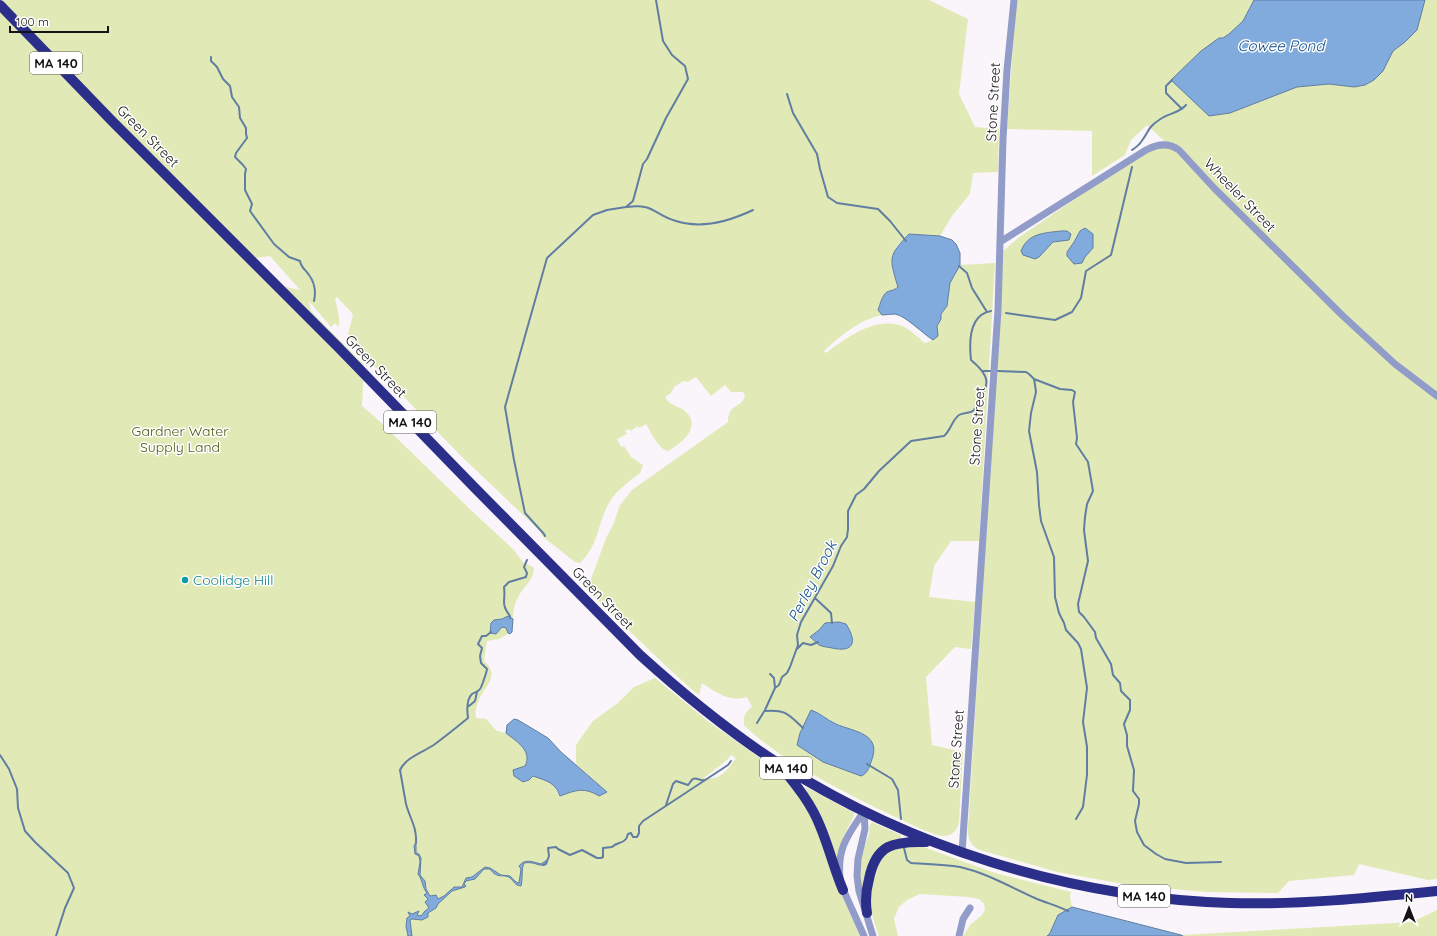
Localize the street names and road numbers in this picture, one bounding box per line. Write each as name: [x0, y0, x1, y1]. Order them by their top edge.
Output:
road number: MA 140: [30, 52, 82, 74]
street label: Stone Street: [982, 62, 1004, 142]
street label: Green Street: [113, 101, 183, 171]
street label: Wheeler Street: [1200, 154, 1280, 236]
street label: Green Street: [341, 331, 411, 401]
street label: Stone Street: [965, 386, 989, 466]
road number: MA 140: [384, 411, 436, 433]
street label: Green Street: [568, 563, 638, 633]
street label: Stone Street: [944, 709, 968, 789]
road number: MA 140: [760, 757, 812, 779]
road number: MA 140: [1118, 885, 1170, 907]

